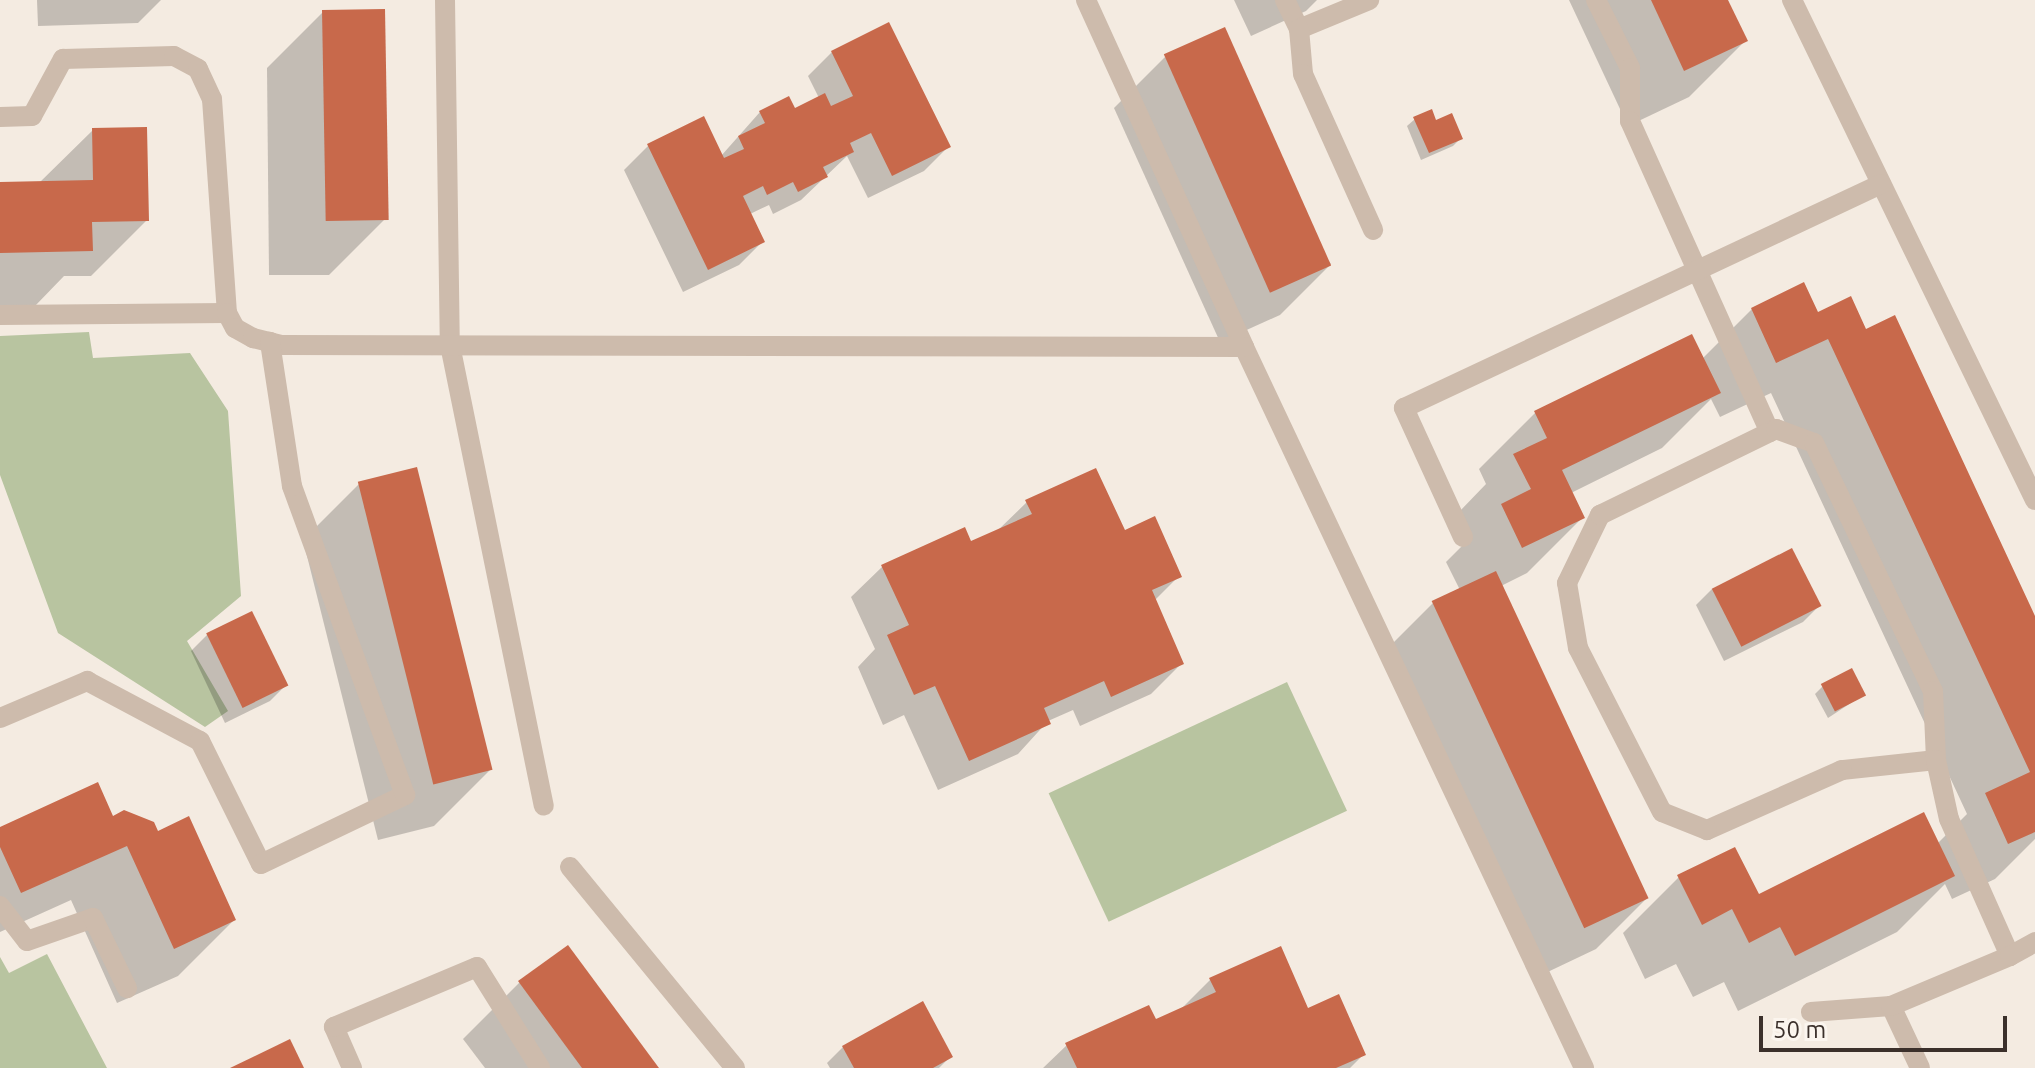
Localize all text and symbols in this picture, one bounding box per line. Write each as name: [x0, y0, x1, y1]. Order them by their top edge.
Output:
scale bar: [1763, 1000, 2011, 1050]
text: 50 m: [1773, 1016, 1826, 1043]

